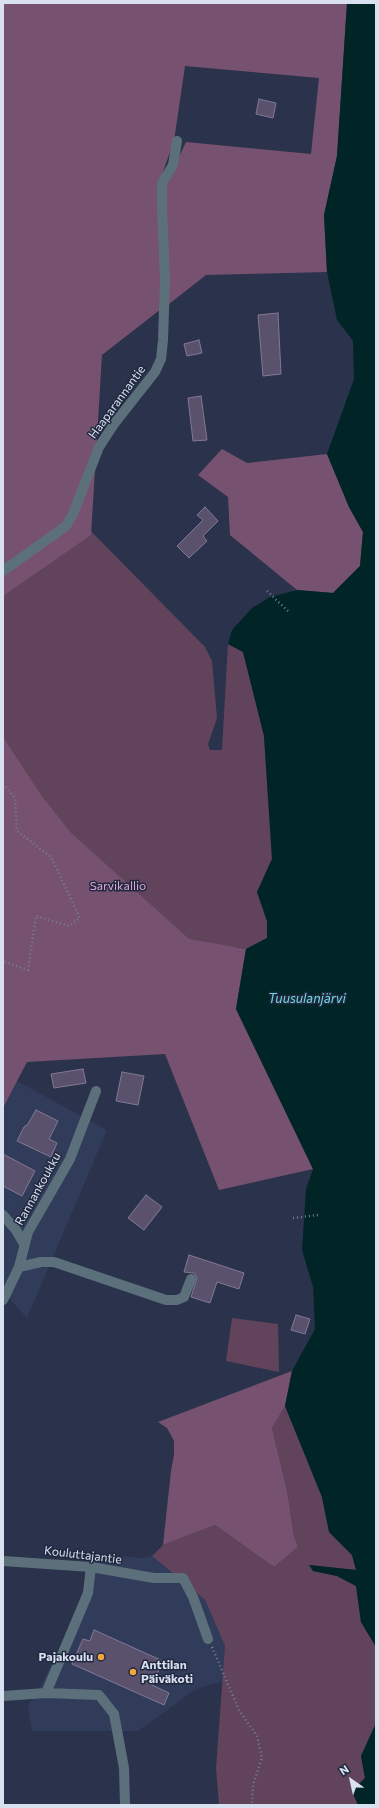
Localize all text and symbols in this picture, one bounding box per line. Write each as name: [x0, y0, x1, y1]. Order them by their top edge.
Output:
street label: Haaparannantie: [86, 363, 148, 441]
park label: Sarvikallio: [90, 879, 146, 893]
water label: Tuusulanjärvi: [268, 991, 346, 1007]
street label: Rannankoukku: [12, 1150, 64, 1228]
street label: Kouluttajantie: [43, 1543, 123, 1567]
place label: Pajakoulu: [39, 1650, 93, 1664]
marker: Pajakoulu: [96, 1652, 106, 1662]
place label: Anttilan Päiväkoti: [141, 1658, 193, 1686]
marker: Anttilan Päiväkoti: [128, 1667, 138, 1677]
north arrow: [331, 1760, 371, 1800]
text: N: [337, 1762, 351, 1777]

